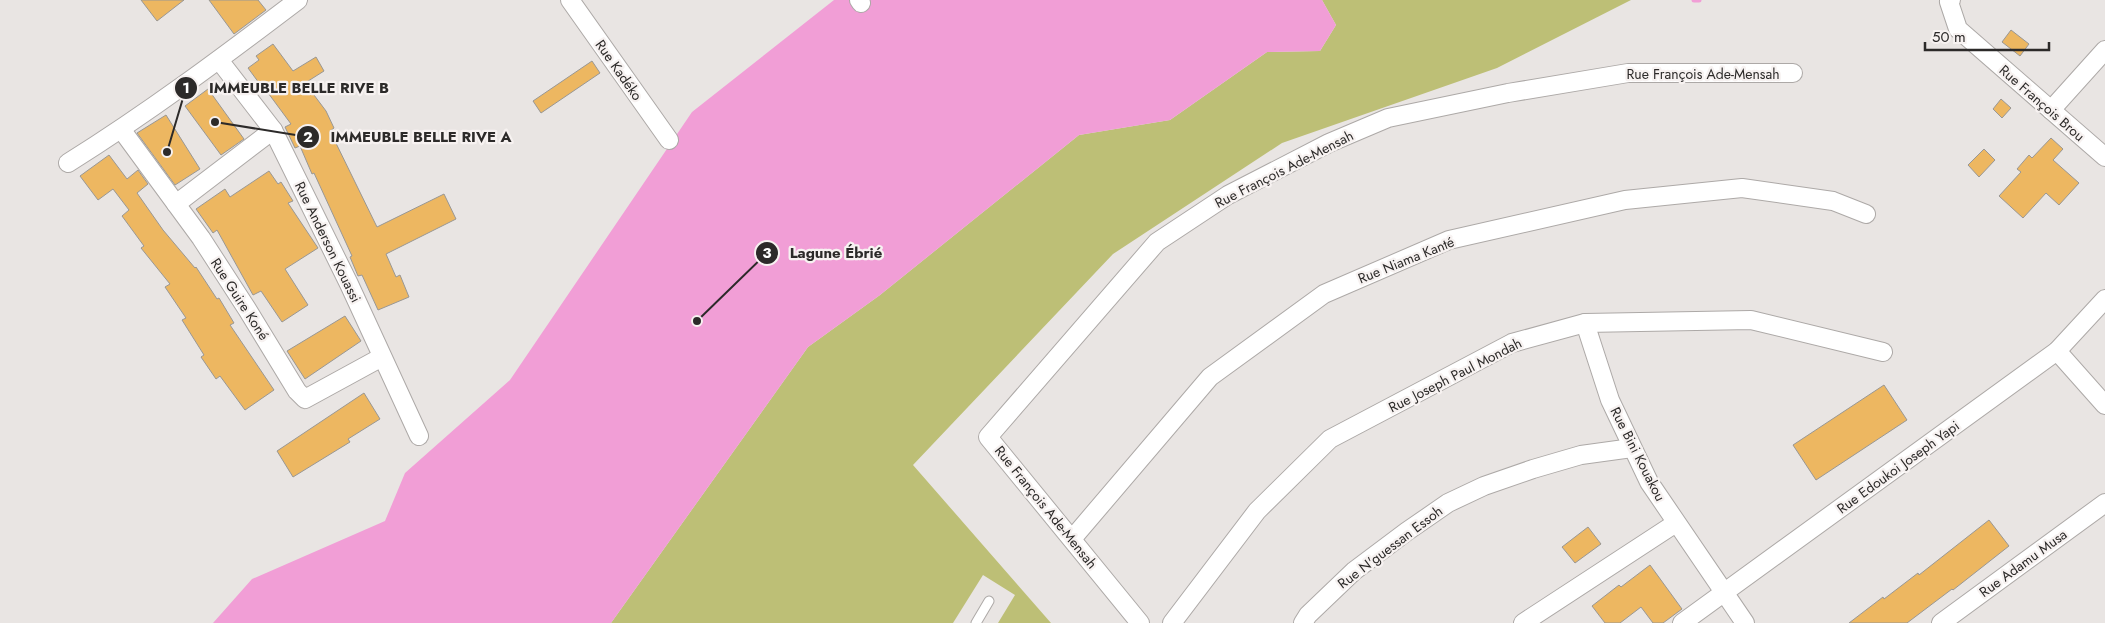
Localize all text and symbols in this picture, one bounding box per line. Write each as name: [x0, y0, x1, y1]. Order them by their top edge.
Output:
scale bar: [1925, 20, 2049, 52]
text: 50 m: [1932, 26, 1966, 48]
street label: Rue Kadéko: [591, 36, 647, 105]
street label: Rue François Brou: [1995, 60, 2089, 146]
street label: Rue François Ade-Mensah: [1626, 64, 1780, 84]
callout: IMMEUBLE BELLE RIVE B: [174, 73, 399, 103]
text: 1: [182, 77, 190, 99]
text: IMMEUBLE BELLE RIVE B: [209, 77, 389, 99]
callout: IMMEUBLE BELLE RIVE A: [295, 122, 521, 152]
street label: Rue François Ade-Mensah: [1211, 125, 1357, 213]
text: 2: [303, 126, 313, 148]
text: IMMEUBLE BELLE RIVE A: [330, 126, 512, 148]
street label: Rue Anderson Kouassi: [290, 178, 366, 306]
street label: Rue Niama Kanté: [1355, 232, 1457, 288]
callout: Lagune Ébrié: [755, 238, 892, 268]
text: 3: [762, 242, 772, 264]
text: Lagune Ébrié: [790, 242, 883, 264]
street label: Rue Guire Koné: [206, 254, 274, 344]
street label: Rue Joseph Paul Mondah: [1385, 333, 1525, 417]
street label: Rue Bini Kouakou: [1606, 403, 1670, 505]
street label: Rue Edoukoi Joseph Yapi: [1833, 416, 1963, 518]
street label: Rue François Ade-Mensah: [990, 441, 1102, 573]
street label: Rue N'guessan Essoh: [1333, 501, 1447, 593]
street label: Rue Adamu Musa: [1975, 524, 2071, 602]

